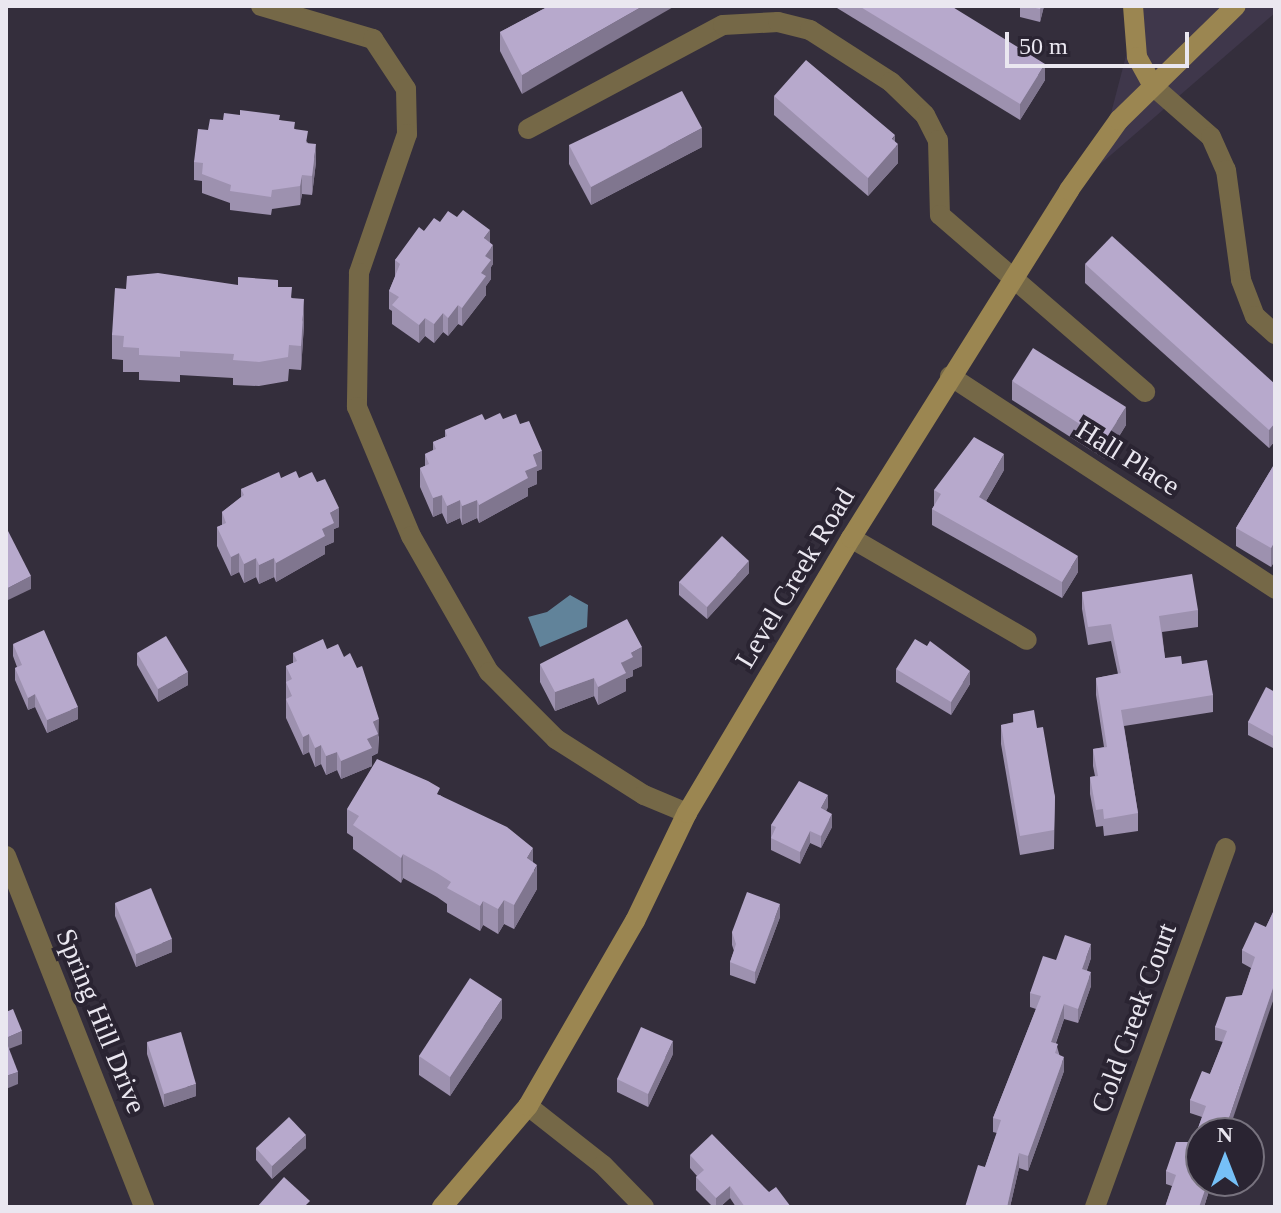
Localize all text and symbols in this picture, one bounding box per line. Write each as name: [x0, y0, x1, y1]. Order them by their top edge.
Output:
scale bar: [1009, 16, 1193, 66]
text: 50 m: [1019, 33, 1068, 59]
street label: Hall Place: [1070, 413, 1186, 503]
street label: Level Creek Road: [728, 482, 862, 674]
street label: Cold Creek Court: [1084, 919, 1184, 1117]
street label: Spring Hill Drive: [49, 924, 153, 1118]
north arrow: [1185, 1117, 1265, 1197]
text: N: [1217, 1122, 1233, 1147]

